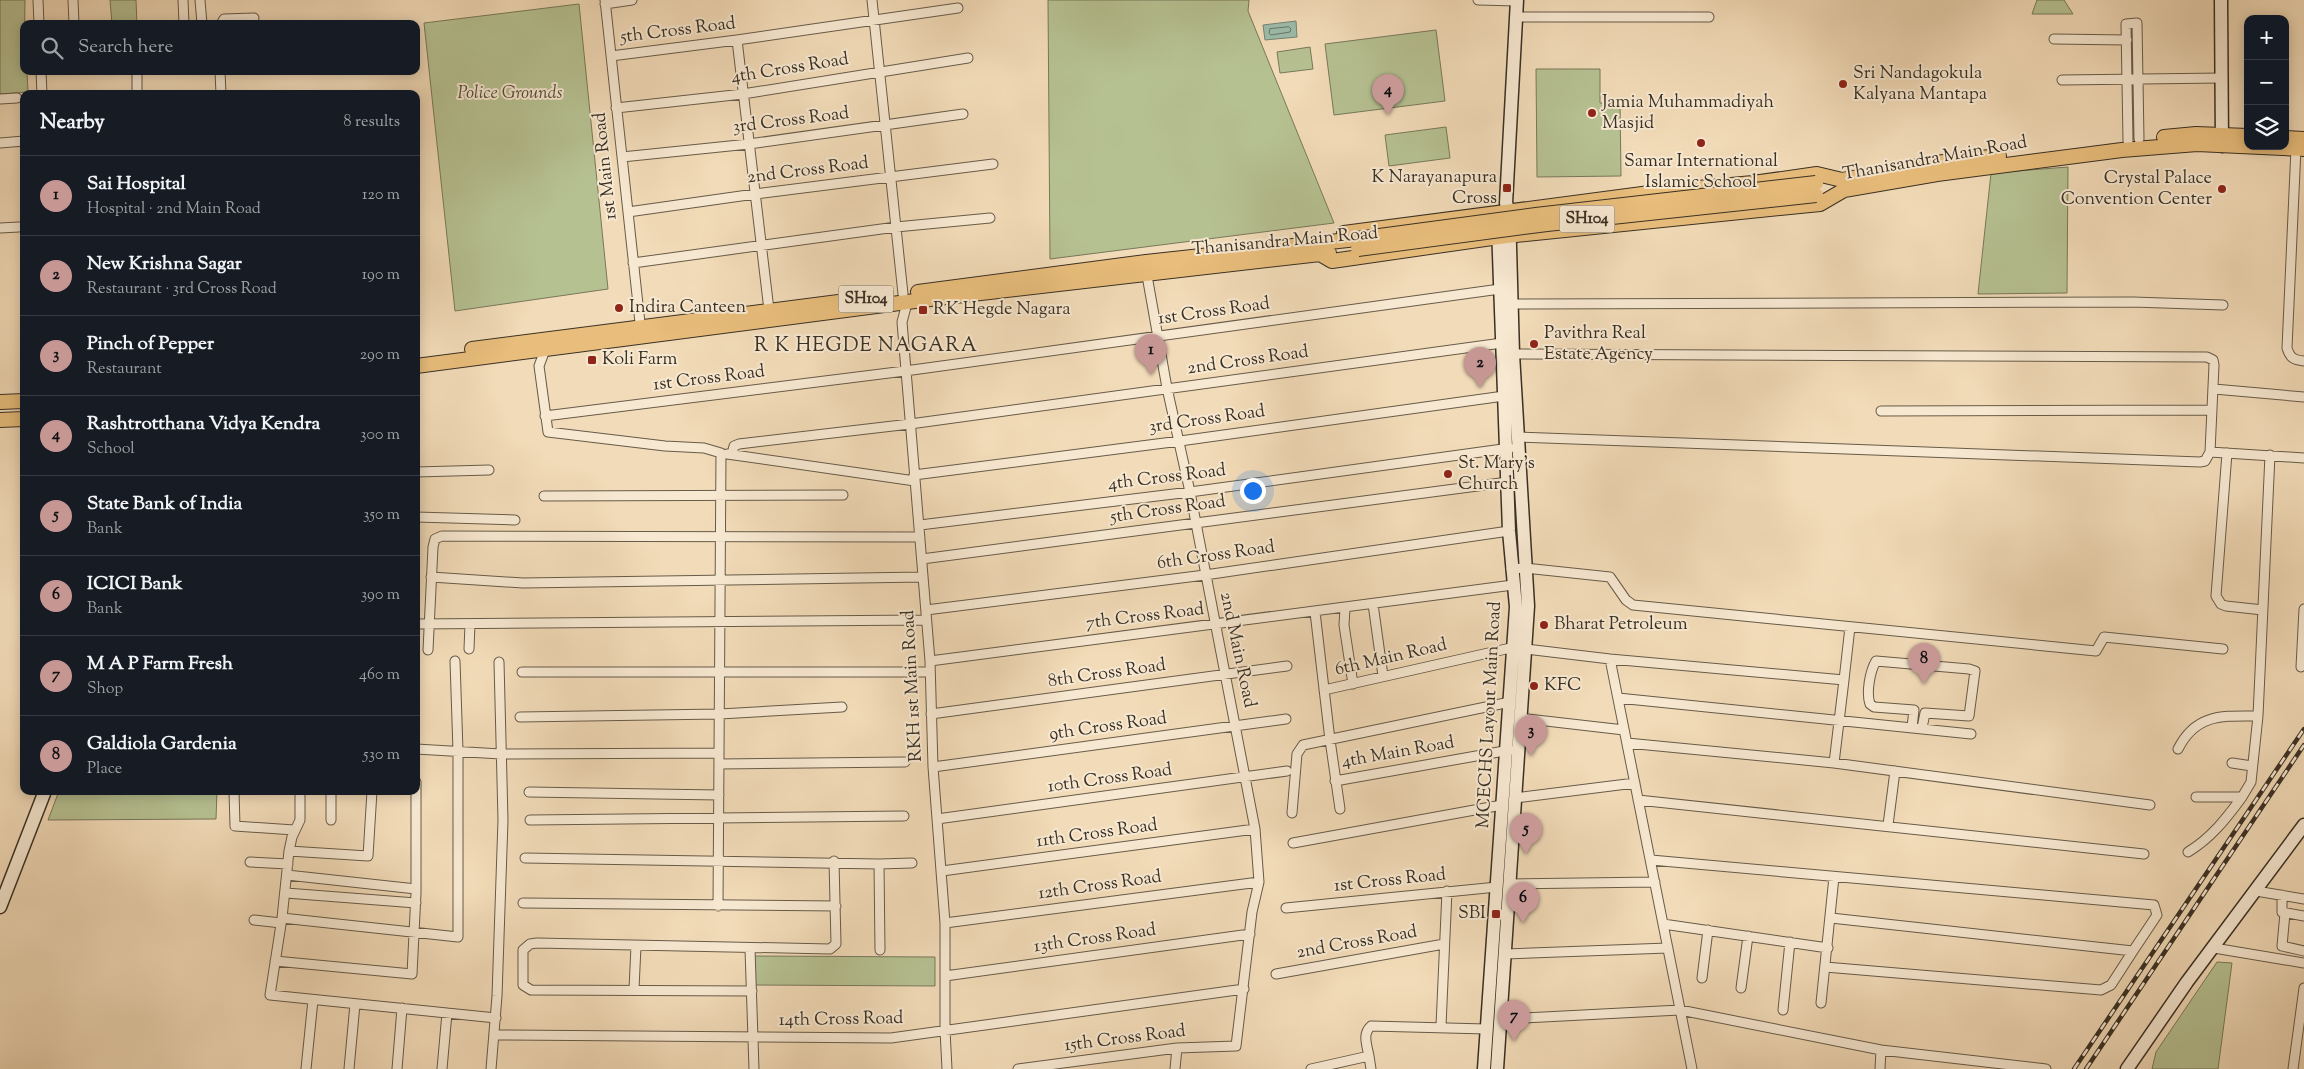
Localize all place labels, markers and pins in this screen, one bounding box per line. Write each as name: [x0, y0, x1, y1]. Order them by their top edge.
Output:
place label: Sri Nandagokula Kalyana Mantapa: [1853, 61, 1987, 108]
pin: 4: [1372, 74, 1404, 115]
marker: Sri Nandagokula Kalyana Mantapa: [1837, 78, 1849, 90]
place label: Jamia Muhammadiyah Masjid: [1601, 90, 1774, 137]
marker: Jamia Muhammadiyah Masjid: [1586, 107, 1598, 119]
marker: Samar International Islamic School: [1695, 137, 1707, 149]
place label: Samar International Islamic School: [1624, 149, 1778, 196]
place label: K Narayanapura Cross: [1372, 165, 1497, 212]
place label: Crystal Palace Convention Center: [2061, 166, 2212, 213]
marker: K Narayanapura Cross: [1501, 182, 1513, 194]
marker: Crystal Palace Convention Center: [2216, 183, 2228, 195]
place label: Indira Canteen: [629, 295, 746, 321]
place label: RK Hegde Nagara: [933, 297, 1071, 323]
marker: Indira Canteen: [613, 302, 625, 314]
marker: RK Hegde Nagara: [917, 304, 929, 316]
place label: Pavithra Real Estate Agency: [1544, 321, 1653, 368]
pin: 1: [1135, 334, 1167, 375]
marker: Pavithra Real Estate Agency: [1528, 338, 1540, 350]
place label: Koli Farm: [602, 347, 677, 373]
pin: 2: [1464, 347, 1496, 388]
marker: Koli Farm: [586, 354, 598, 366]
place label: St. Mary's Church: [1458, 451, 1535, 498]
marker: St. Mary's Church: [1442, 468, 1454, 480]
place label: Bharat Petroleum: [1554, 612, 1688, 638]
marker: Bharat Petroleum: [1538, 619, 1550, 631]
pin: 8: [1908, 643, 1940, 684]
place label: KFC: [1544, 673, 1582, 699]
marker: KFC: [1528, 680, 1540, 692]
pin: 3: [1515, 715, 1547, 756]
pin: 5: [1510, 813, 1542, 854]
pin: 6: [1507, 882, 1539, 923]
place label: SBI: [1458, 901, 1486, 927]
marker: SBI: [1490, 908, 1502, 920]
pin: 7: [1498, 1000, 1530, 1041]

